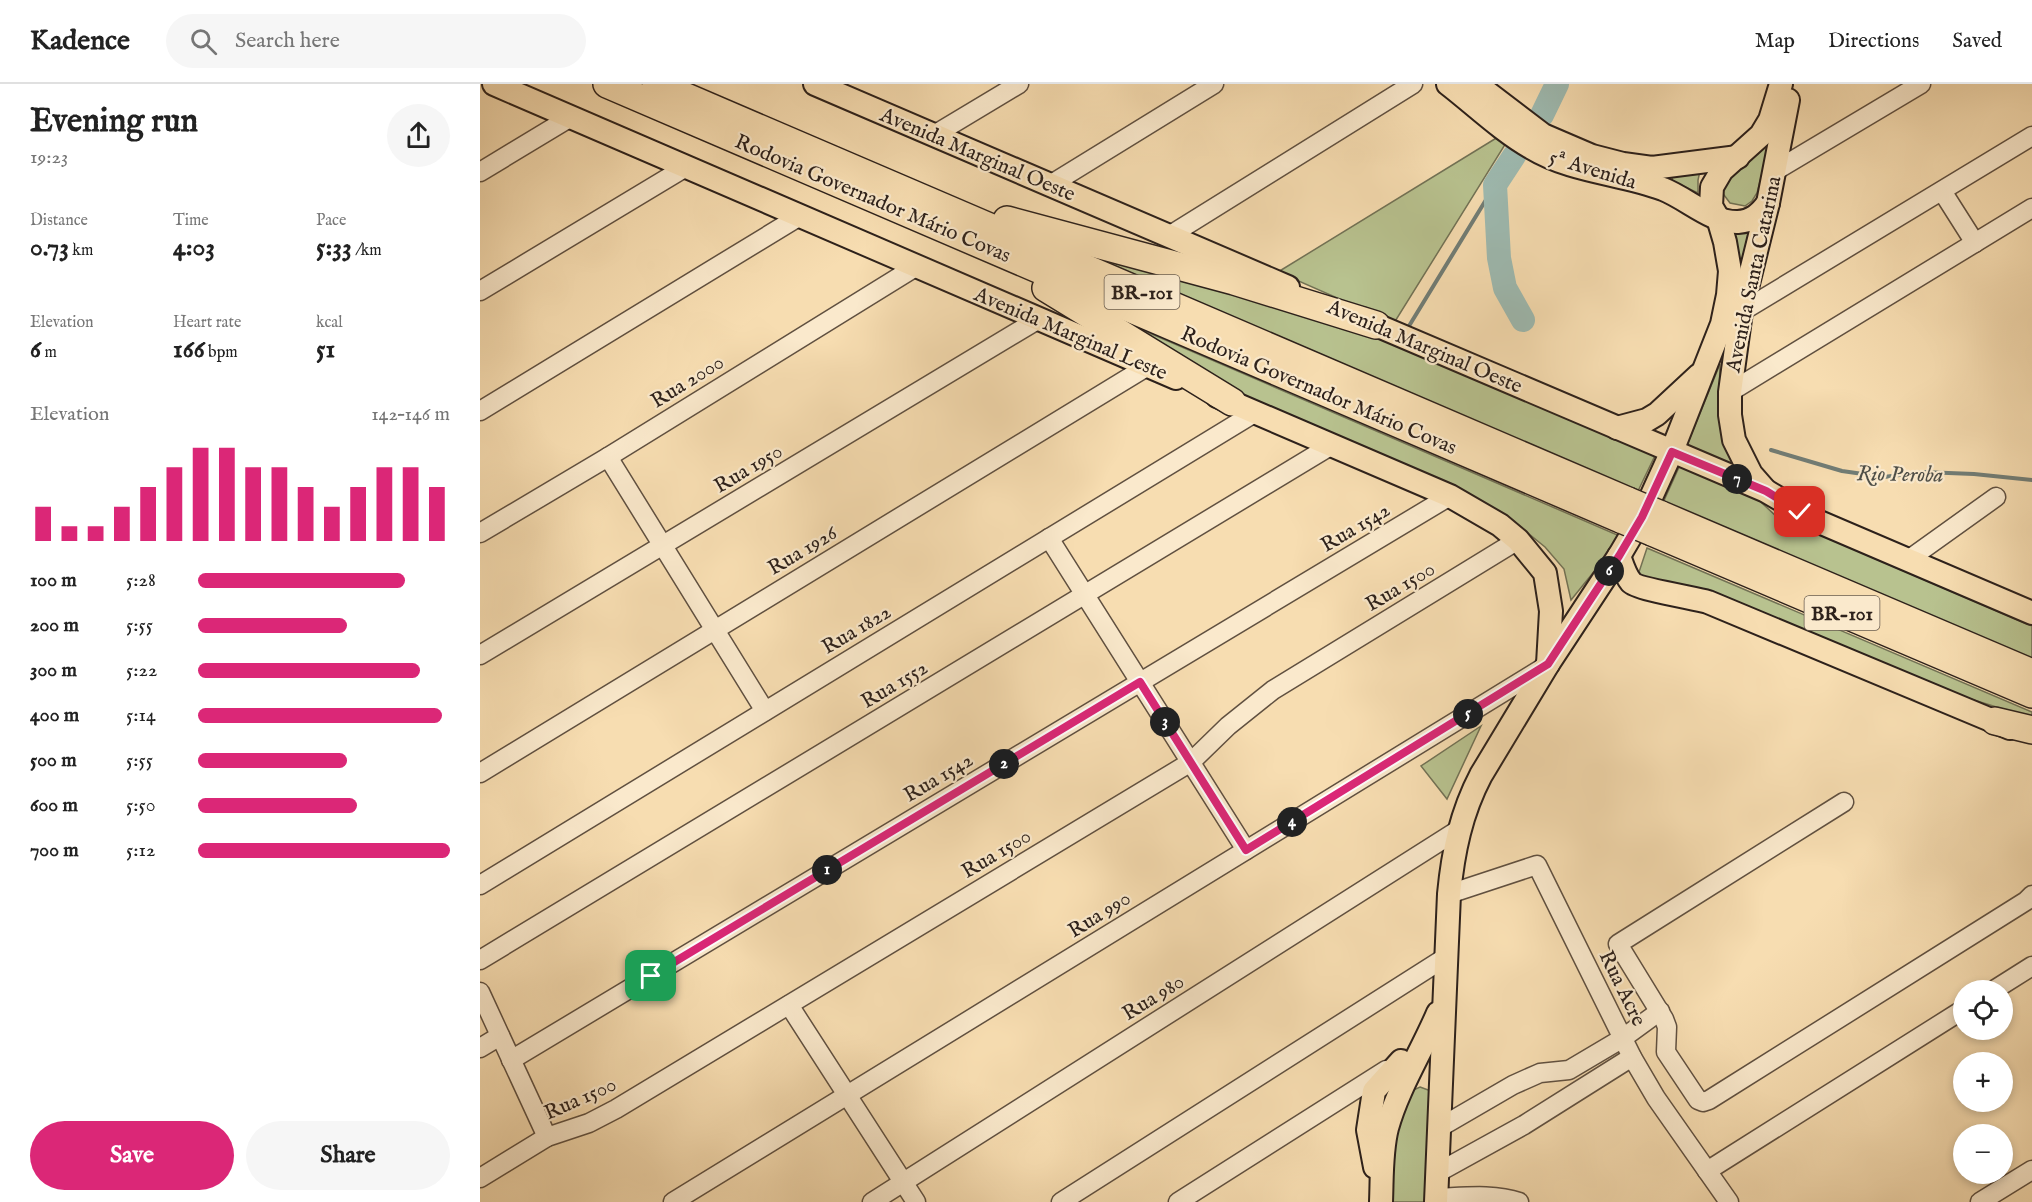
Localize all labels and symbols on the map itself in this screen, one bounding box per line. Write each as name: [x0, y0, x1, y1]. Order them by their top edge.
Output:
street label: Avenida Marginal Oeste: [875, 102, 1079, 209]
street label: Rodovia Governador Mário Covas: [730, 129, 1015, 270]
street label: 5ª Avenida: [1546, 144, 1640, 197]
street label: Avenida Santa Catarina: [1720, 173, 1789, 376]
road number: BR-101: [1104, 275, 1180, 309]
street label: Avenida Marginal Leste: [969, 281, 1171, 387]
street label: Avenida Marginal Oeste: [1322, 294, 1526, 401]
street label: Rodovia Governador Mário Covas: [1176, 321, 1461, 462]
street label: Rua 2000: [646, 349, 729, 415]
street label: Rua 1950: [710, 438, 788, 500]
water label: Rio Peroba: [1856, 460, 1944, 490]
pin: 7: [1722, 464, 1752, 494]
pin: [1774, 486, 1825, 537]
street label: Rua 1542: [1316, 497, 1395, 559]
street label: Rua 1926: [763, 520, 843, 582]
street label: Rua 1500: [1361, 556, 1440, 619]
pin: 6: [1594, 556, 1624, 586]
road number: BR-101: [1804, 596, 1880, 630]
street label: Rua 1822: [817, 599, 897, 661]
street label: Rua 1552: [856, 655, 933, 716]
pin: 5: [1453, 699, 1483, 729]
pin: 3: [1150, 707, 1180, 737]
street label: Rua 1542: [899, 747, 978, 809]
pin: 2: [989, 749, 1019, 779]
pin: 4: [1277, 807, 1307, 837]
street label: Rua 1500: [957, 823, 1036, 886]
pin: 1: [812, 855, 842, 885]
street label: Rua 990: [1063, 886, 1136, 945]
street label: Rua Acre: [1592, 946, 1652, 1031]
pin: [625, 950, 676, 1001]
street label: Rua 980: [1118, 969, 1190, 1028]
street label: Rua 1500: [540, 1071, 621, 1127]

